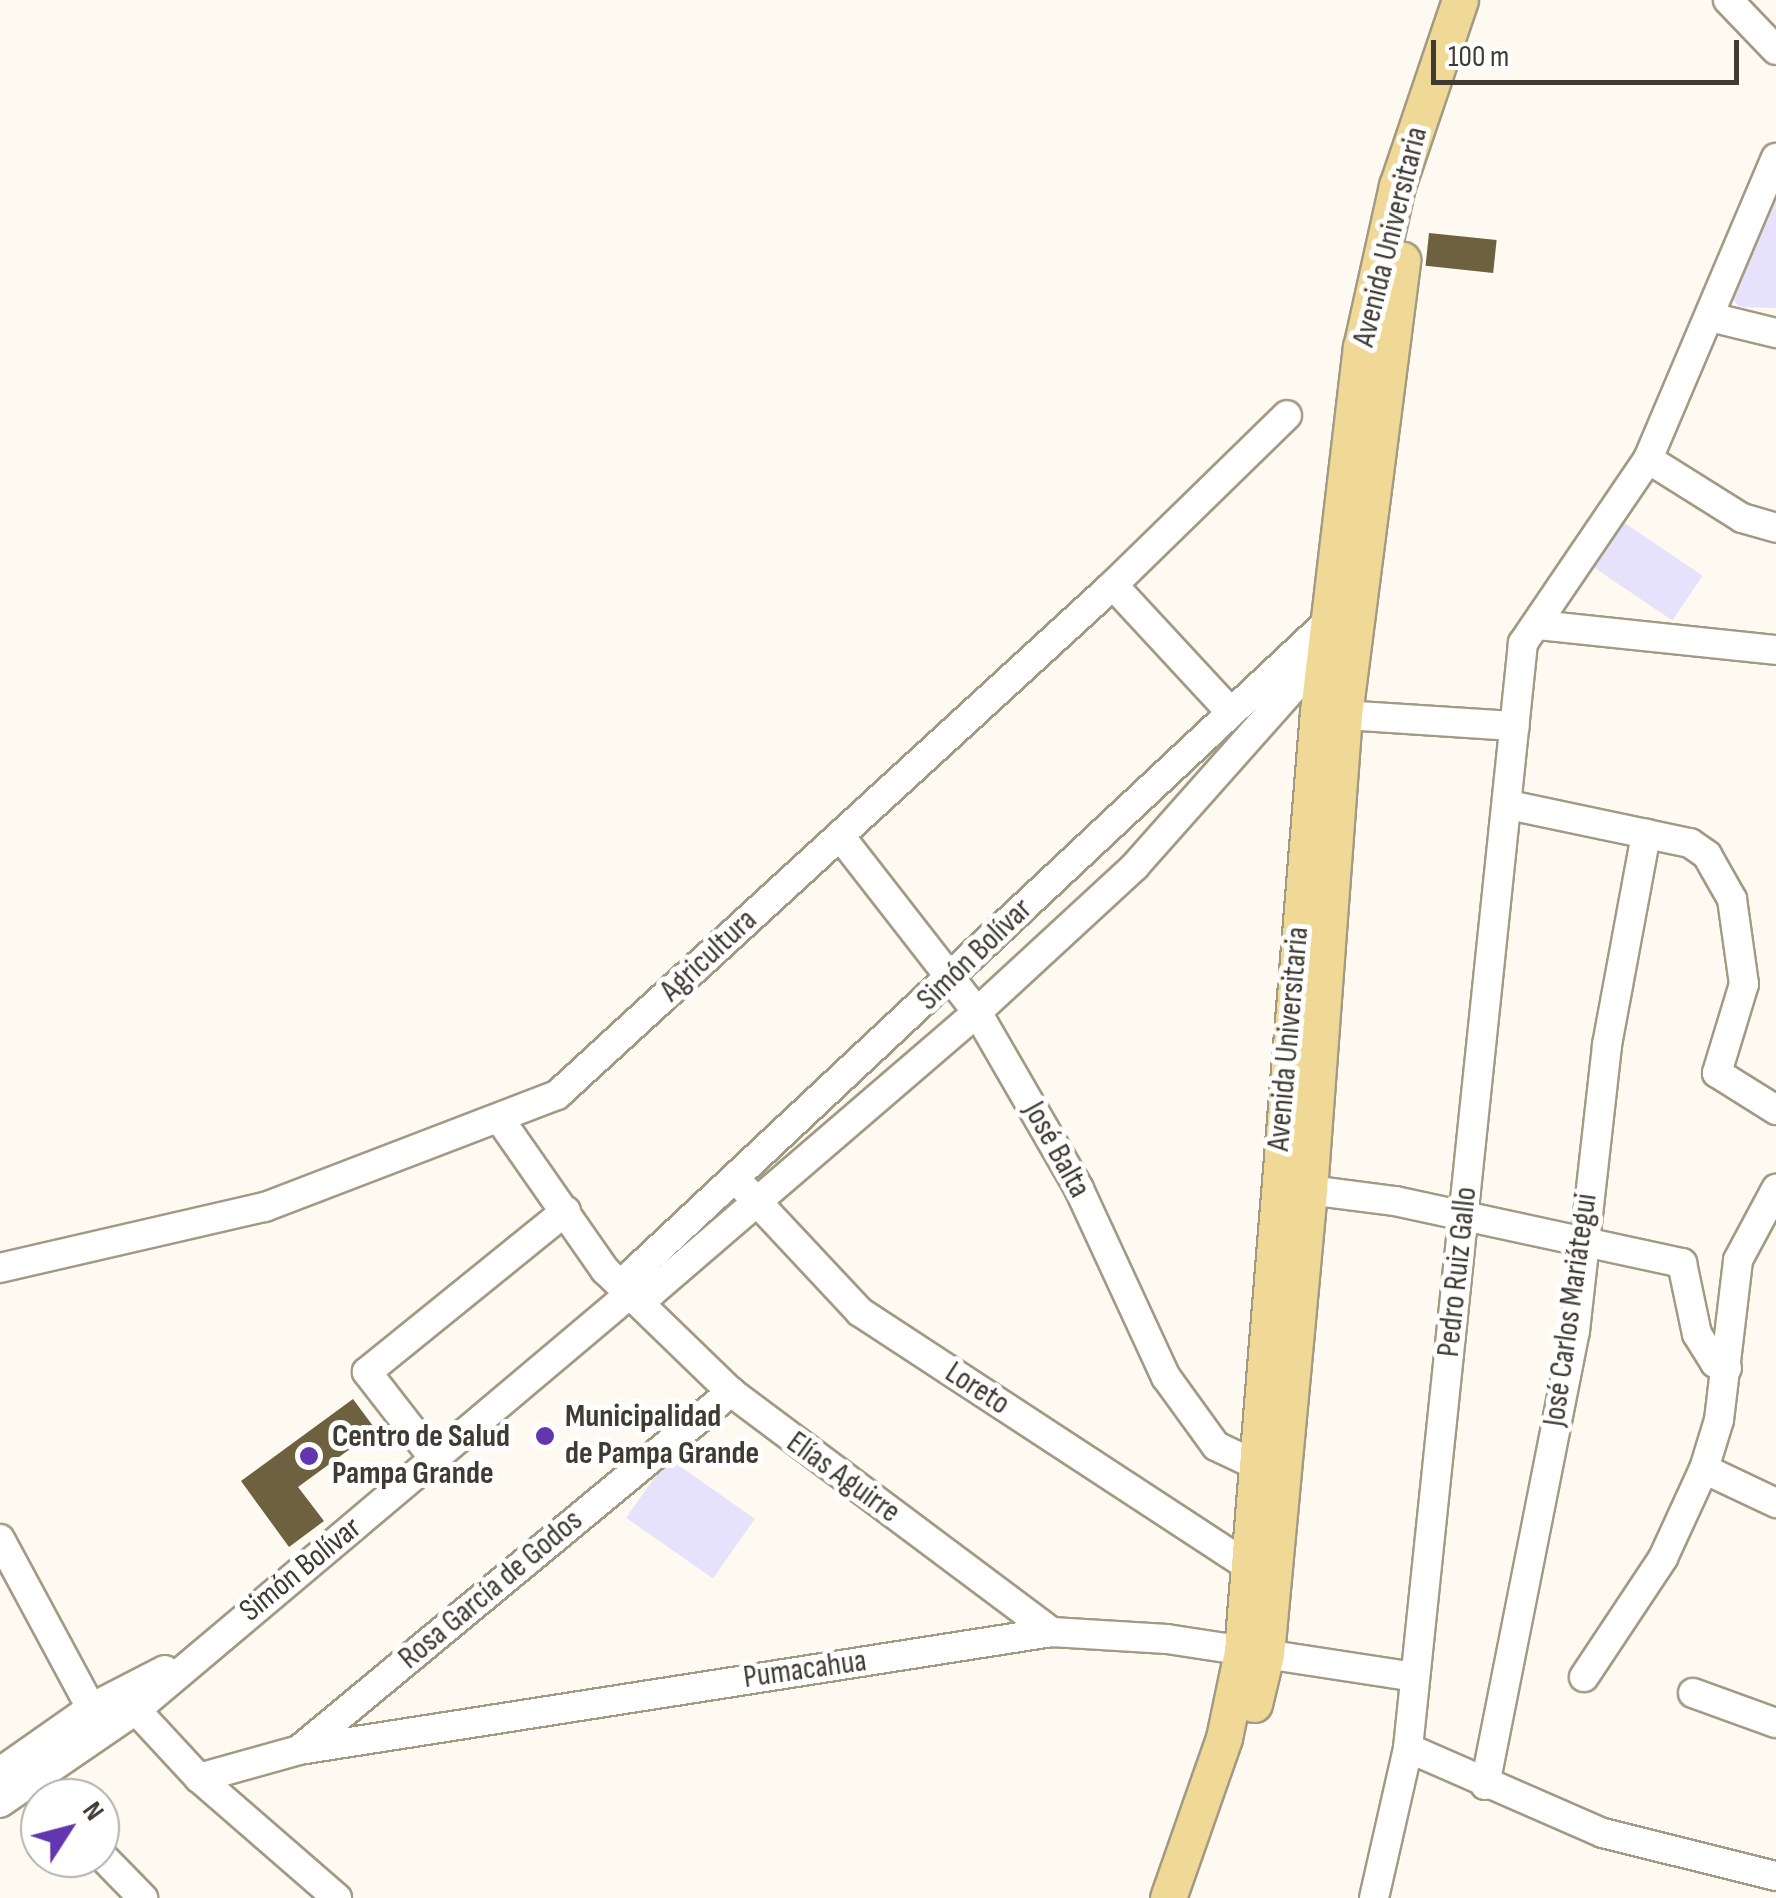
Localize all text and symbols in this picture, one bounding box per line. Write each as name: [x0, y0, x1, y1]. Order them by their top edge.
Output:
scale bar: [1436, 20, 1744, 82]
text: 100 m: [1448, 39, 1509, 75]
street label: Avenida Universitaria: [1345, 123, 1437, 351]
street label: Simón Bolívar: [909, 891, 1041, 1019]
street label: Agricultura: [653, 902, 765, 1010]
street label: Avenida Universitaria: [1260, 925, 1318, 1153]
street label: José Balta: [1014, 1095, 1098, 1205]
street label: Pedro Ruiz Gallo: [1430, 1185, 1486, 1359]
street label: José Carlos Mariátegui: [1536, 1191, 1606, 1429]
street label: Loreto: [938, 1354, 1016, 1424]
place label: Municipalidad de Pampa Grande: [565, 1399, 759, 1474]
place label: Centro de Salud Pampa Grande: [332, 1419, 510, 1494]
street label: Elías Aguirre: [779, 1424, 907, 1532]
marker: Municipalidad de Pampa Grande: [534, 1425, 556, 1447]
marker: Centro de Salud Pampa Grande: [296, 1443, 322, 1469]
street label: Rosa García de Godos: [391, 1502, 591, 1678]
street label: Simón Bolívar: [233, 1509, 369, 1631]
street label: Pumacahua: [741, 1642, 869, 1698]
north arrow: [20, 1778, 120, 1878]
text: N: [75, 1795, 111, 1827]

